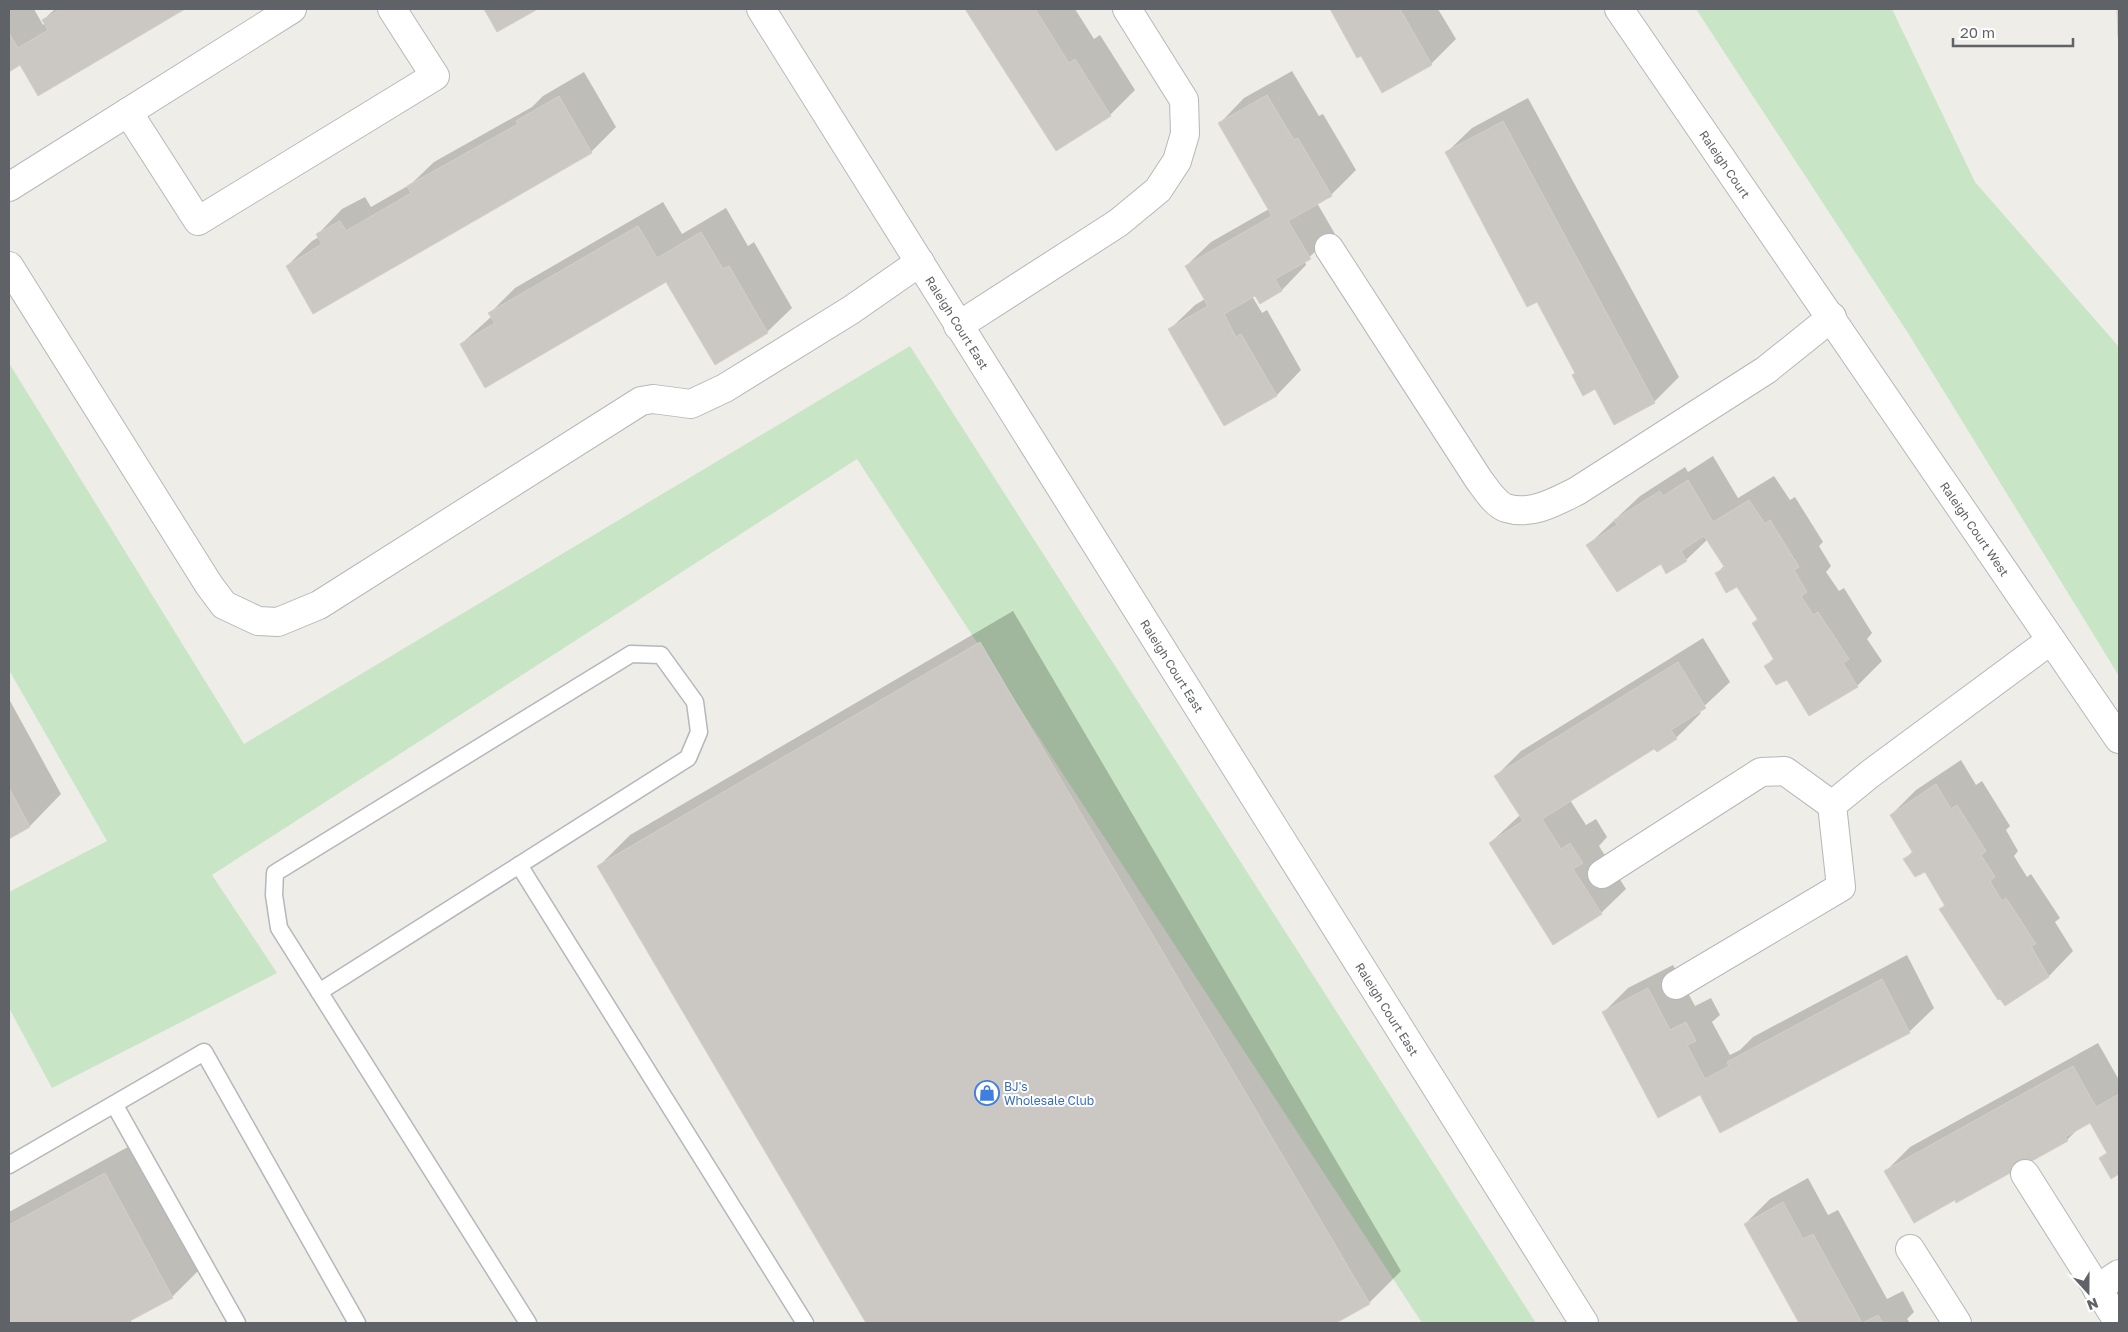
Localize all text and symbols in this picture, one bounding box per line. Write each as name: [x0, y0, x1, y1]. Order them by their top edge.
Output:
scale bar: [1953, 15, 2073, 47]
text: 20 m: [1960, 23, 1995, 41]
street label: Raleigh Court: [1697, 127, 1754, 201]
street label: Raleigh Court East: [923, 273, 992, 372]
street label: Raleigh Court West: [1937, 479, 2013, 579]
street label: Raleigh Court East: [1138, 616, 1207, 715]
street label: Raleigh Court East: [1353, 960, 1422, 1059]
place label: BJ's Wholesale Club: [1004, 1079, 1094, 1108]
shop icon: BJ's Wholesale Club: [974, 1080, 1000, 1106]
north arrow: [2063, 1267, 2113, 1317]
text: N: [2085, 1295, 2101, 1314]

